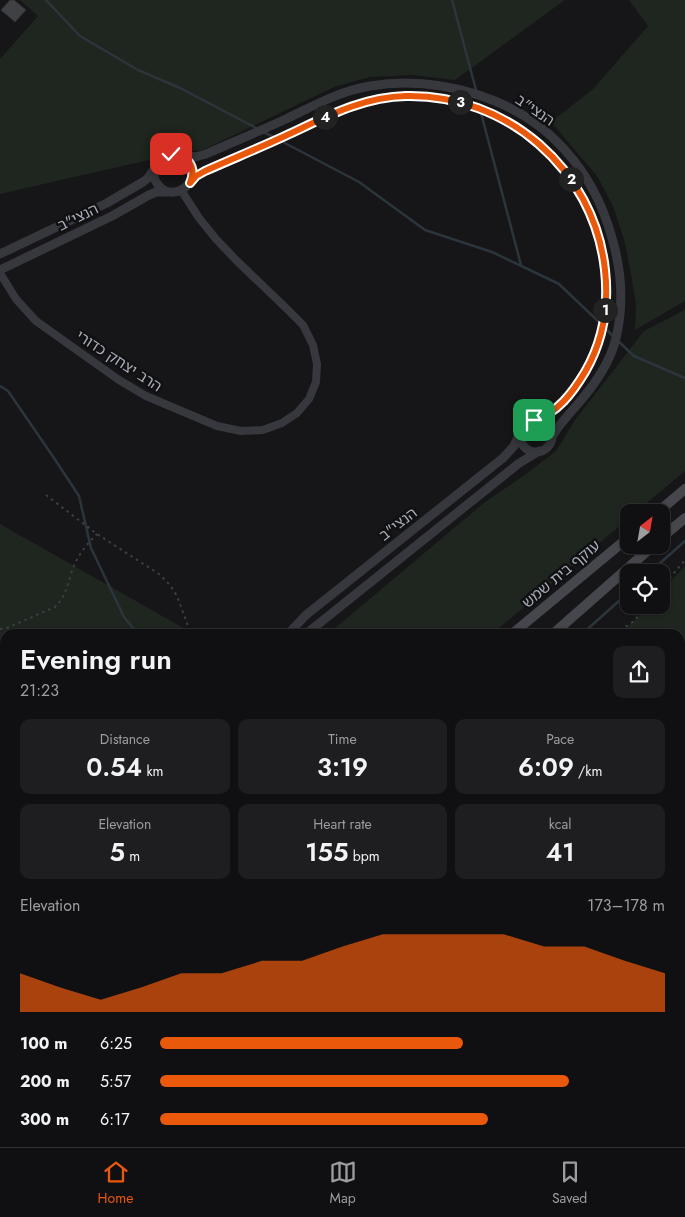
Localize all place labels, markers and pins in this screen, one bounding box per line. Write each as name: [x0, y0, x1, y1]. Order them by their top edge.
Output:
pin: 3: [448, 90, 472, 114]
pin: 4: [312, 104, 338, 130]
pin: [150, 133, 192, 175]
pin: 2: [558, 166, 584, 192]
pin: 1: [592, 298, 618, 322]
pin: [513, 399, 555, 441]

